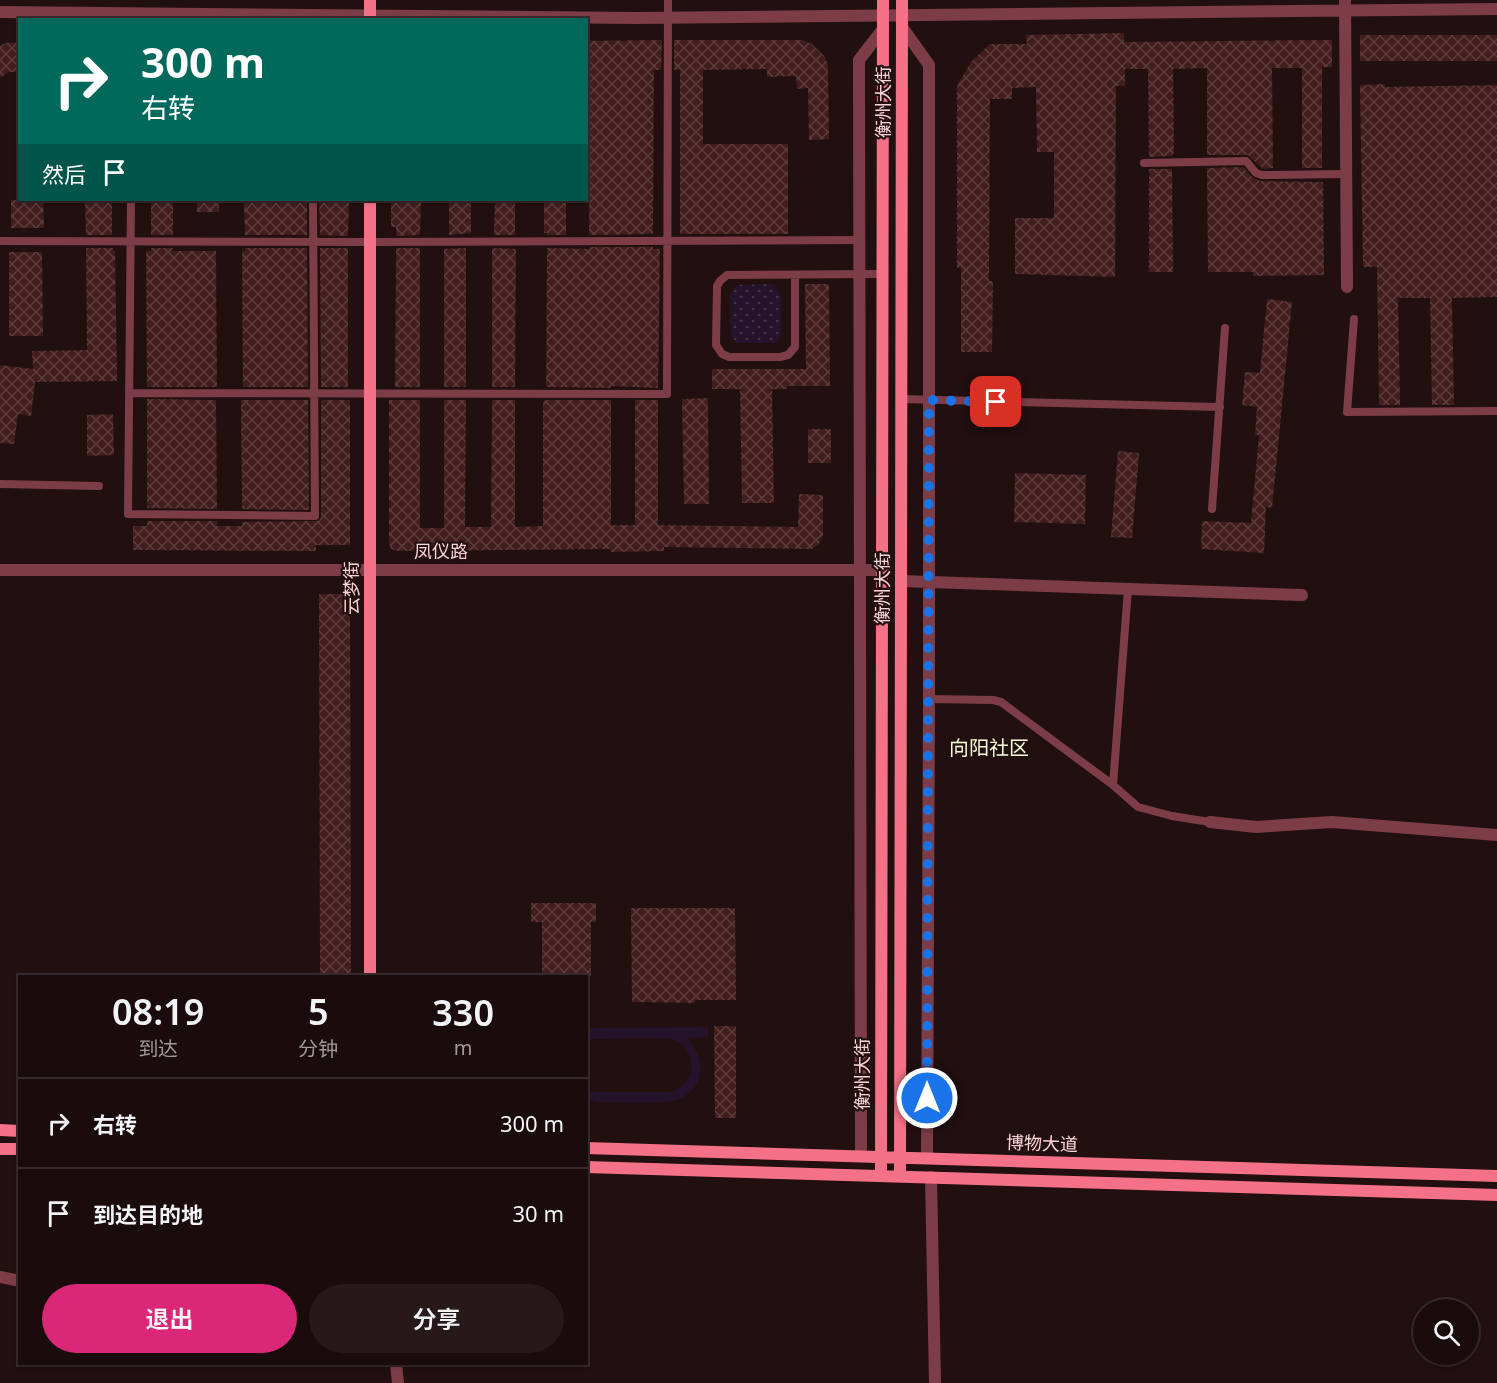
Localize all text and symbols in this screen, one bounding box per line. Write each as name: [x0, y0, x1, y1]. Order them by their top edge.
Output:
text: 300 m: [141, 33, 265, 90]
icon: right: [42, 42, 120, 120]
street label: 衡州大街: [871, 66, 895, 138]
text: 右转: [141, 89, 195, 126]
icon: arrive: [98, 156, 131, 189]
text: 然后: [42, 159, 86, 189]
pin: [970, 376, 1021, 427]
icon: arrive: [979, 385, 1012, 418]
street label: 凤仪路: [414, 539, 468, 563]
street label: 衡州大街: [870, 552, 894, 624]
street label: 云梦街: [339, 561, 363, 615]
district label: 向阳社区: [949, 734, 1029, 761]
text: 08:19: [112, 987, 204, 1036]
text: 5: [308, 987, 329, 1036]
text: 330: [432, 988, 494, 1037]
text: m: [454, 1034, 472, 1061]
text: 到达: [138, 1035, 178, 1062]
text: 分钟: [298, 1035, 338, 1062]
street label: 衡州大街: [850, 1038, 874, 1110]
position arrow: [895, 1066, 959, 1130]
icon: right: [42, 1107, 75, 1140]
text: 300 m: [500, 1108, 564, 1138]
text: 右转: [93, 1109, 137, 1139]
street label: 博物大道: [1006, 1130, 1078, 1156]
icon: arrive: [42, 1197, 75, 1230]
text: 30 m: [513, 1198, 564, 1228]
text: 到达目的地: [93, 1199, 203, 1229]
button: 退出: [42, 1284, 297, 1353]
button: 分享: [309, 1284, 564, 1353]
map controls: [1413, 1299, 1479, 1365]
button: search: [1413, 1299, 1479, 1365]

